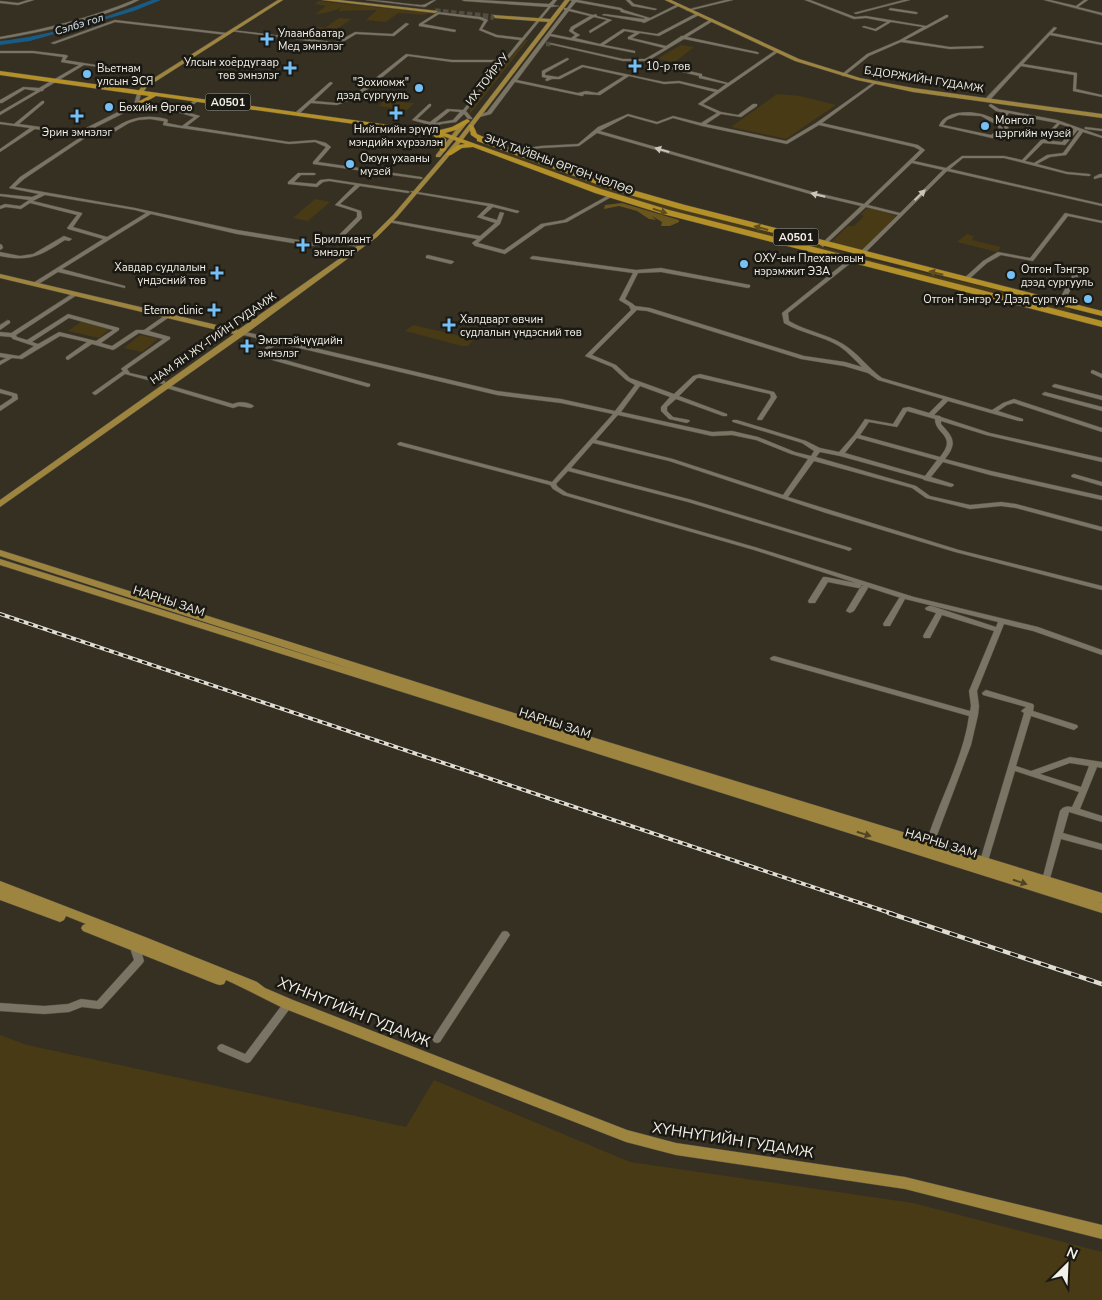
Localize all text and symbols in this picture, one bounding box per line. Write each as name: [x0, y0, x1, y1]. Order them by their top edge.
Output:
water label: Сэлбэ гол: [53, 10, 106, 39]
place label: Улаанбаатар Мед эмнэлэг: [277, 26, 344, 54]
marker: Улаанбаатар Мед эмнэлэг: [260, 32, 274, 46]
street label: ИХ ТОЙРУУ: [462, 50, 513, 108]
place label: Улсын хоёрдугаар төв эмнэлэг: [183, 55, 279, 83]
marker: 10-р төв: [628, 59, 642, 73]
place label: 10-р төв: [646, 59, 690, 74]
place label: Вьетнам улсын ЭСЯ: [97, 61, 153, 89]
marker: Улсын хоёрдугаар төв эмнэлэг: [283, 61, 297, 75]
street label: Б.ДОРЖИЙН ГУДАМЖ: [863, 63, 985, 96]
marker: Вьетнам улсын ЭСЯ: [81, 68, 93, 80]
place label: "Зохиомж" дээд сургууль: [337, 75, 409, 103]
marker: "Зохиомж" дээд сургууль: [413, 82, 425, 94]
road number: A0501: [206, 94, 250, 110]
place label: Бөхийн Өргөө: [119, 100, 193, 115]
marker: Бөхийн Өргөө: [103, 101, 115, 113]
marker: Нийгмийн эрүүл мэндийн хүрээлэн: [389, 106, 403, 120]
marker: Эрин эмнэлэг: [70, 109, 84, 123]
place label: Монгол цэргийн музей: [995, 113, 1071, 141]
marker: Монгол цэргийн музей: [979, 120, 991, 132]
place label: Нийгмийн эрүүл мэндийн хүрээлэн: [349, 122, 443, 150]
place label: Эрин эмнэлэг: [42, 125, 112, 140]
street label: ЭНХ ТАЙВНЫ ӨРГӨН ЧӨЛӨӨ: [482, 130, 635, 198]
one-way arrow: [654, 146, 669, 154]
place label: Оюун ухааны музей: [360, 151, 430, 179]
marker: Оюун ухааны музей: [344, 158, 356, 170]
one-way arrow: [913, 189, 925, 201]
one-way arrow: [810, 190, 825, 198]
one-way arrow: [653, 207, 668, 215]
one-way arrow: [754, 224, 769, 232]
road number: A0501: [774, 228, 818, 246]
place label: Бриллиант эмнэлэг: [314, 232, 371, 260]
marker: Бриллиант эмнэлэг: [296, 238, 310, 252]
place label: ОХУ-ын Плехановын нэрэмжит ЭЗА: [754, 251, 864, 279]
marker: ОХУ-ын Плехановын нэрэмжит ЭЗА: [738, 258, 750, 270]
place label: Хавдар судлалын үндэсний төв: [115, 260, 206, 288]
place label: Отгон Тэнгэр дээд сургууль: [1021, 262, 1093, 290]
marker: Хавдар судлалын үндэсний төв: [210, 266, 224, 280]
one-way arrow: [928, 269, 943, 277]
marker: Отгон Тэнгэр дээд сургууль: [1005, 269, 1017, 281]
street label: НАМ ЯН ЖҮ-ГИЙН ГУДАМЖ: [147, 289, 280, 388]
place label: Отгон Тэнгэр 2 Дээд сургууль: [923, 292, 1078, 307]
marker: Отгон Тэнгэр 2 Дээд сургууль: [1082, 293, 1094, 305]
place label: Etemo clinic: [144, 303, 203, 318]
marker: Etemo clinic: [207, 303, 221, 317]
place label: Халдварт өвчин судлалын үндэсний төв: [460, 312, 582, 340]
marker: Халдварт өвчин судлалын үндэсний төв: [442, 318, 456, 332]
place label: Эмэгтэйчүүдийн эмнэлэг: [258, 333, 343, 361]
marker: Эмэгтэйчүүдийн эмнэлэг: [240, 339, 254, 353]
street label: НАРНЫ ЗАМ: [131, 582, 207, 620]
street label: НАРНЫ ЗАМ: [517, 704, 593, 742]
street label: НАРНЫ ЗАМ: [903, 824, 979, 862]
one-way arrow: [857, 830, 872, 838]
one-way arrow: [1012, 879, 1027, 886]
street label: ХҮННҮГИЙН ГУДАМЖ: [275, 972, 434, 1052]
street label: ХҮННҮГИЙН ГУДАМЖ: [651, 1117, 815, 1163]
north arrow: [1042, 1240, 1092, 1290]
text: N: [1063, 1243, 1081, 1264]

